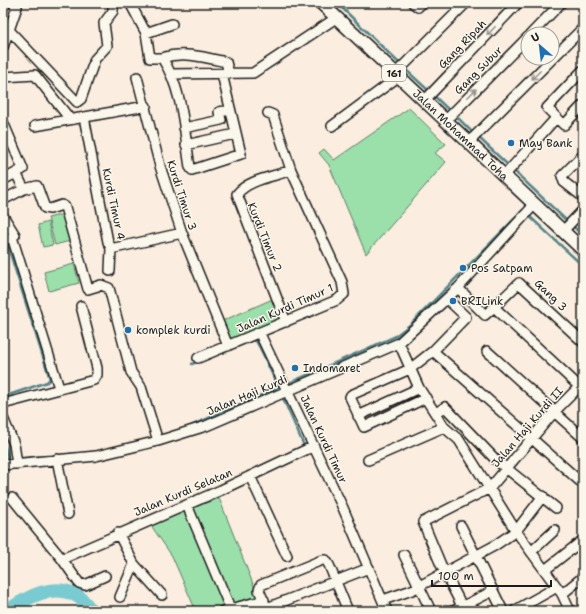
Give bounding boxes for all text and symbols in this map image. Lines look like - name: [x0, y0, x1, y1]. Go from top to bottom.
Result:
- street label: Gang Ripah: [435, 16, 490, 72]
- one-way arrow: [486, 26, 496, 36]
- north arrow: [520, 26, 560, 66]
- text: U: [529, 29, 542, 46]
- street label: Gang Subur: [451, 43, 506, 98]
- road number: 161: [382, 65, 406, 81]
- one-way arrow: [531, 70, 541, 80]
- street label: Jalan Mohammad Toha: [409, 86, 512, 184]
- one-way arrow: [467, 88, 477, 98]
- place label: May Bank: [519, 136, 573, 151]
- marker: May Bank: [506, 138, 516, 148]
- street label: Kurdi Timur 3: [163, 158, 200, 232]
- street label: Kurdi Timur 4: [99, 167, 129, 242]
- street label: Kurdi Timur 2: [244, 200, 285, 274]
- place label: Pos Satpam: [471, 261, 533, 276]
- marker: Pos Satpam: [458, 263, 468, 273]
- street label: Gang 3: [531, 276, 570, 315]
- street label: Jalan Kurdi Timur 1: [235, 280, 336, 336]
- place label: BRILink: [461, 294, 503, 309]
- marker: BRILink: [448, 296, 458, 306]
- place label: komplek kurdi: [136, 323, 211, 338]
- marker: komplek kurdi: [123, 325, 133, 335]
- place label: Indomaret: [303, 361, 361, 376]
- marker: Indomaret: [290, 363, 300, 373]
- street label: Jalan Haji Kurdi: [205, 372, 290, 419]
- street label: Jalan Haji Kurdi II: [488, 384, 566, 471]
- street label: Jalan Kurdi Timur: [297, 393, 351, 486]
- street label: Jalan Kurdi Selatan: [132, 465, 235, 520]
- scale bar: [432, 562, 551, 588]
- text: 100 m: [438, 568, 474, 584]

